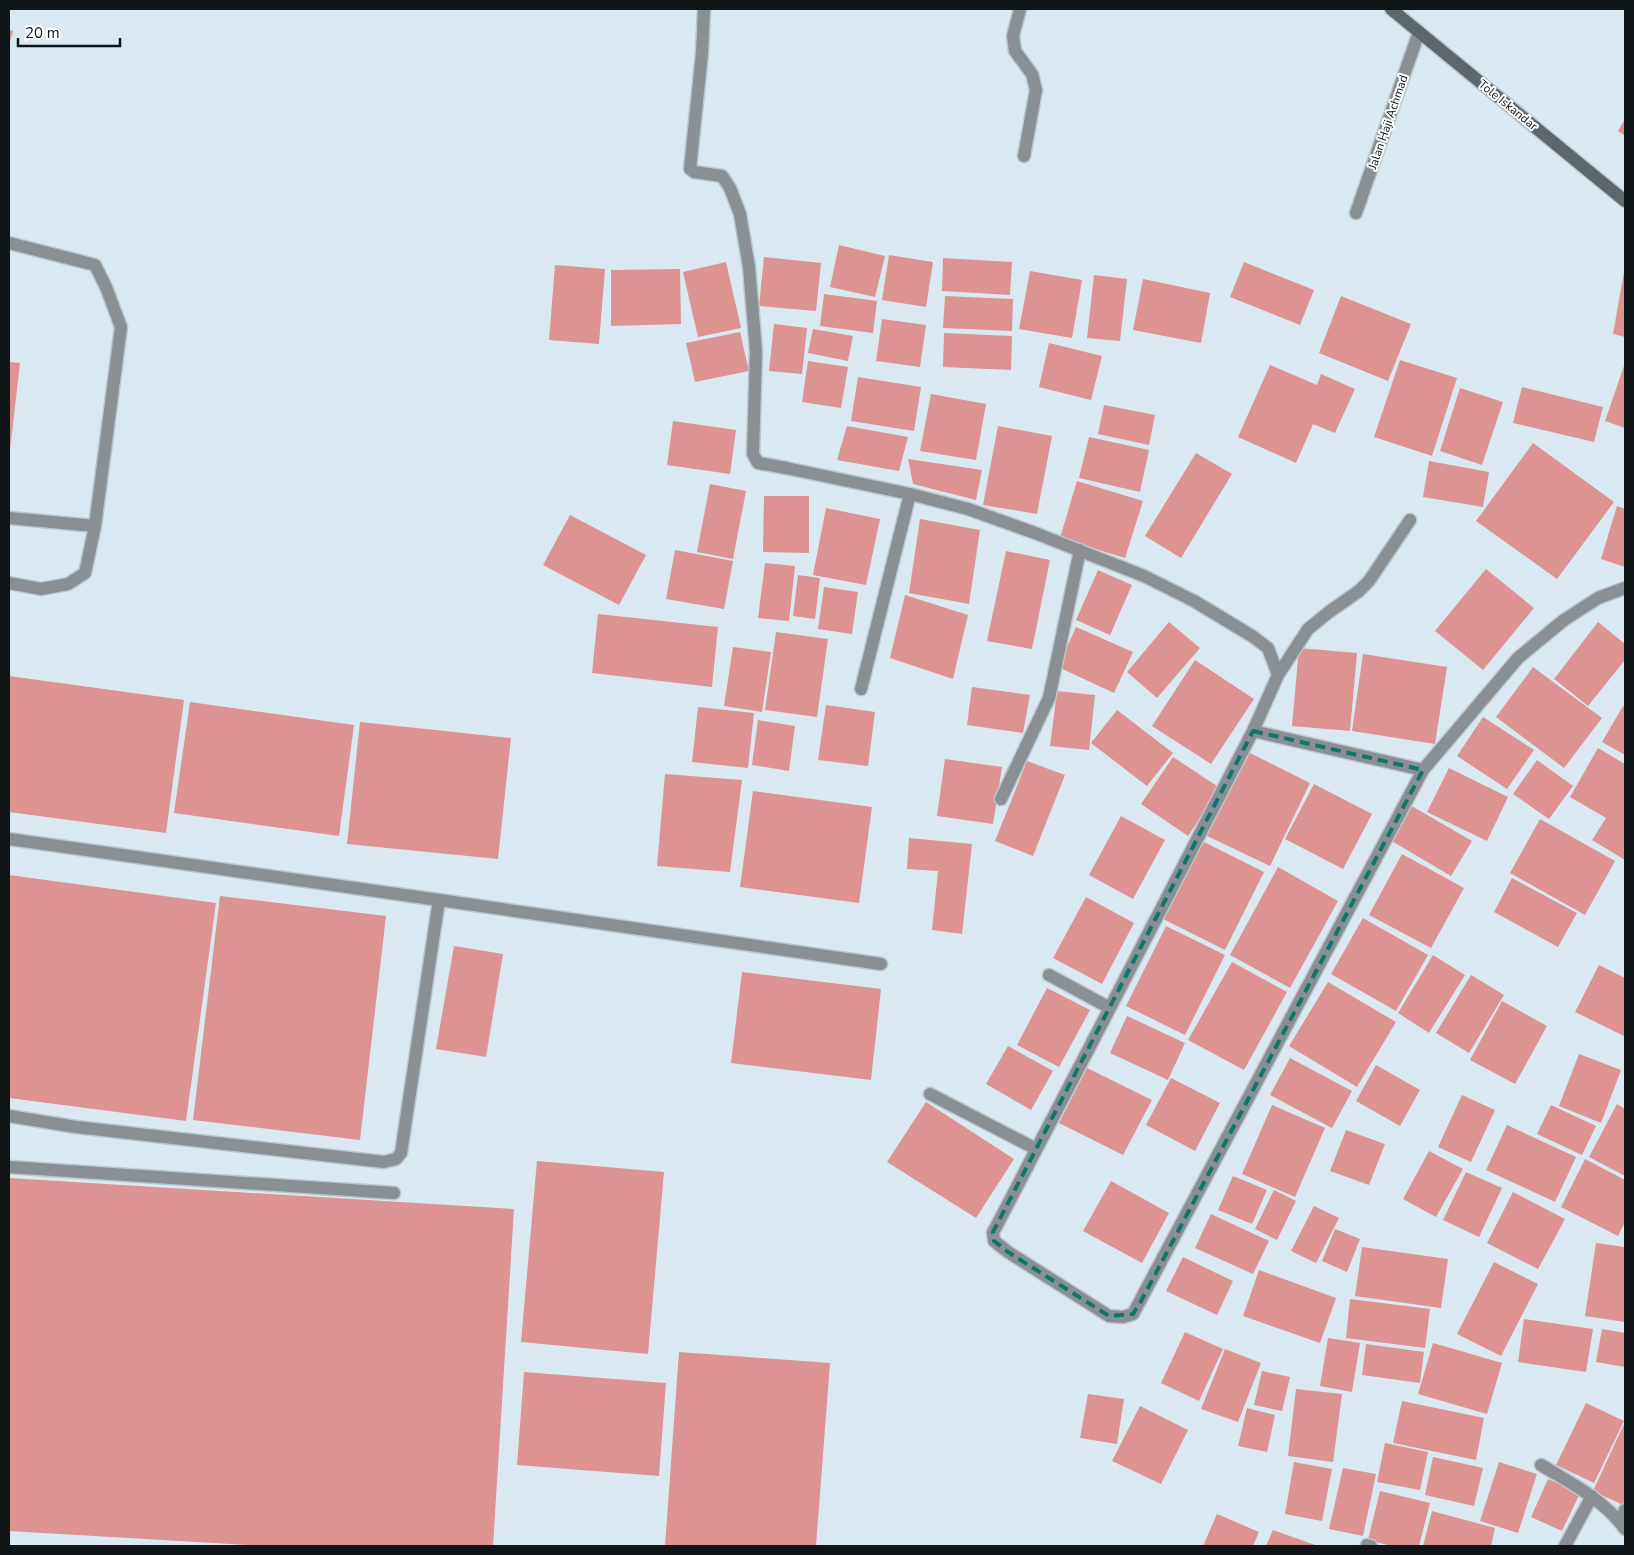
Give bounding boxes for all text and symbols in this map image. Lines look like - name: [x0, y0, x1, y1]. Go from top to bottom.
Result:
- scale bar: [18, 15, 120, 47]
- text: 20 m: [25, 23, 60, 43]
- street label: Jalan Haji Achmad: [1364, 73, 1412, 172]
- street label: Tole Iskandar: [1475, 76, 1541, 134]

